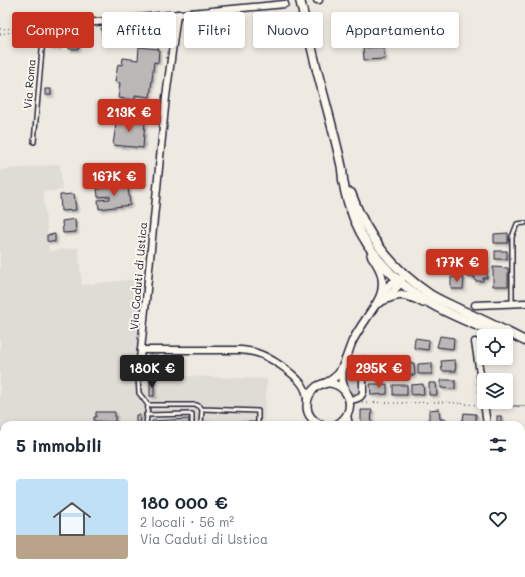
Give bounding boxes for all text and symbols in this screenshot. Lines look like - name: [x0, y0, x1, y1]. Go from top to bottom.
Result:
- chip: Compra: [12, 12, 94, 48]
- chip: Affitta: [102, 12, 176, 48]
- chip: Filtri: [184, 12, 245, 48]
- chip: Nuovo: [253, 12, 323, 48]
- chip: Appartamento: [331, 12, 459, 48]
- street label: Via Roma: [19, 58, 39, 110]
- pin: 213K €: [96, 99, 162, 133]
- text: 213K €: [107, 103, 151, 120]
- pin: 167K €: [81, 163, 147, 197]
- text: 167K €: [92, 167, 136, 184]
- street label: Via Caduti di Ustica: [126, 221, 150, 331]
- pin: 177K €: [424, 249, 490, 283]
- text: 177K €: [435, 253, 479, 270]
- map controls: [477, 329, 513, 409]
- button: locate: [477, 329, 513, 365]
- pin: 180K €: [119, 355, 185, 389]
- pin: 295K €: [346, 355, 412, 389]
- text: 180K €: [129, 359, 175, 376]
- text: 295K €: [356, 359, 402, 376]
- button: layers: [477, 373, 513, 409]
- text: 5 immobili: [16, 434, 102, 456]
- icon: filters: [487, 434, 509, 456]
- text: 180 000 €: [140, 491, 228, 513]
- icon: home: [48, 495, 96, 543]
- icon: heart: [487, 508, 509, 530]
- text: 2 locali · 56 m²: [140, 513, 234, 530]
- text: Via Caduti di Ustica: [140, 530, 268, 547]

